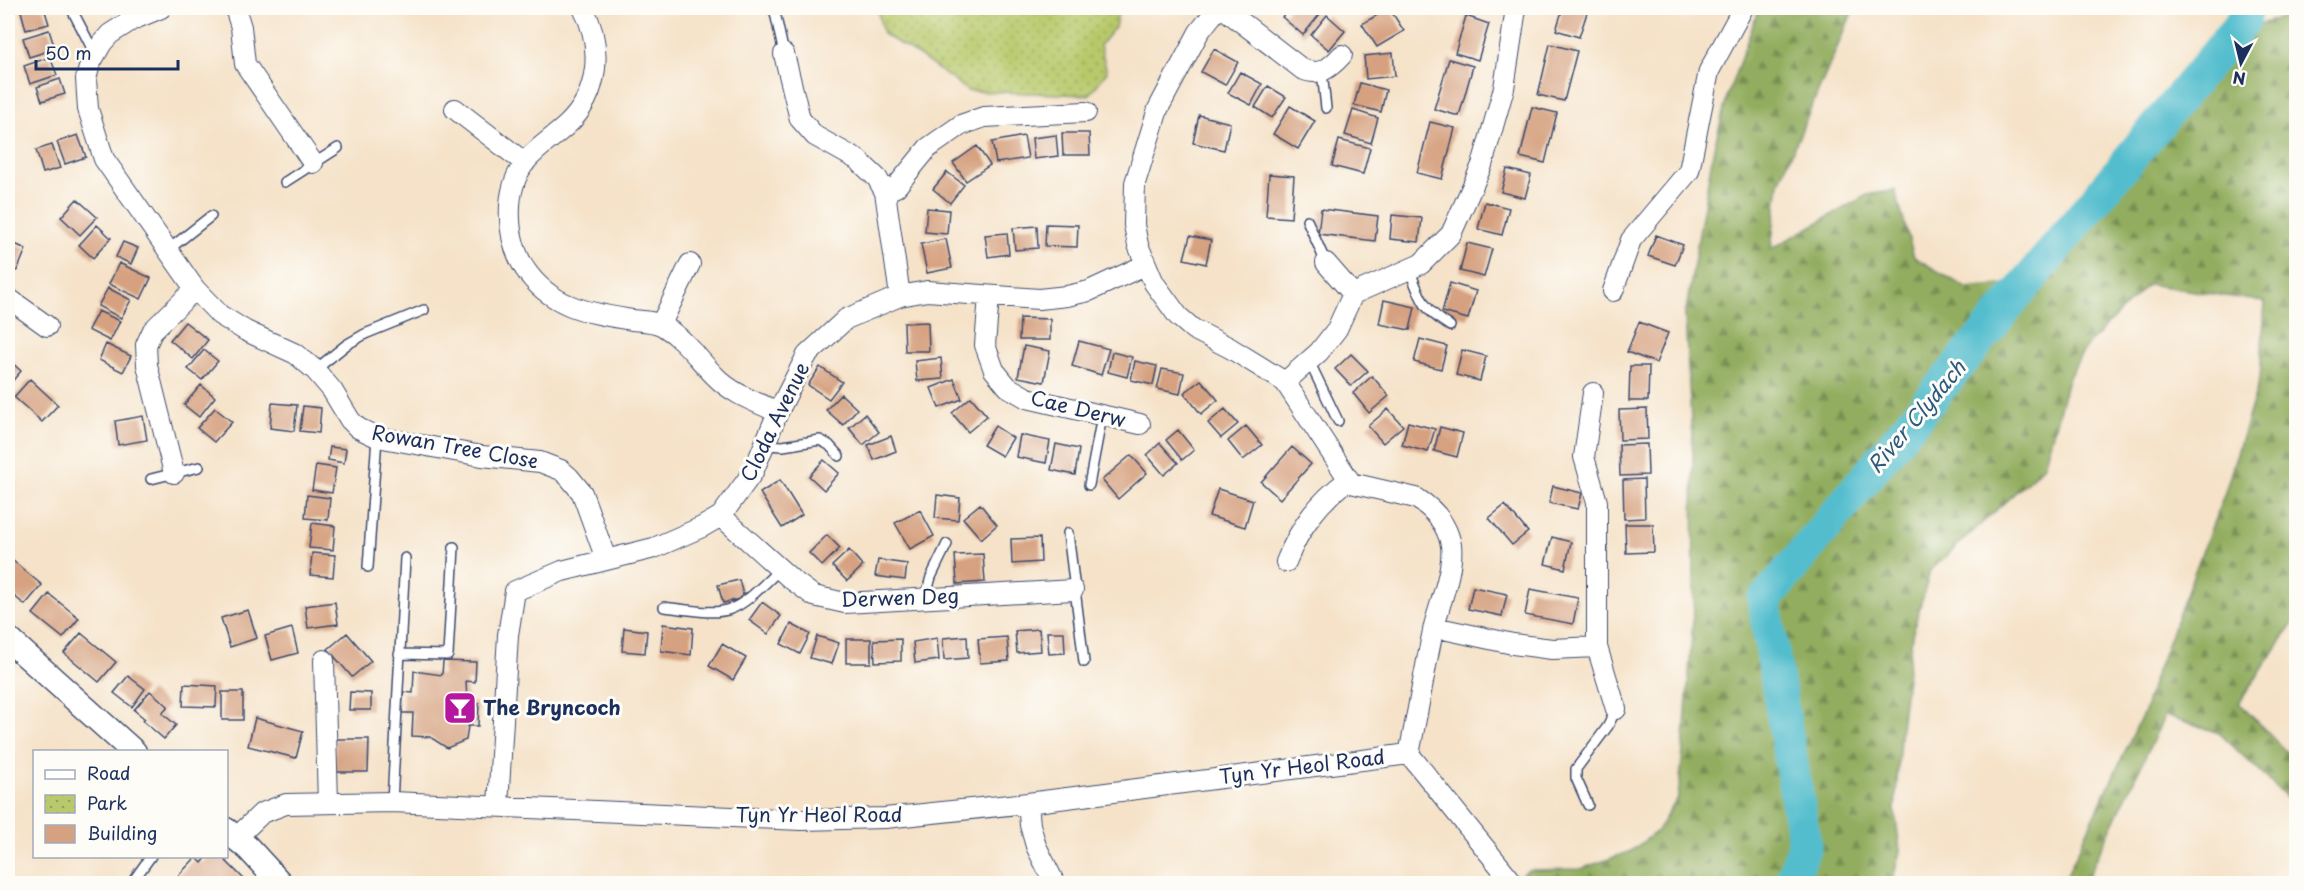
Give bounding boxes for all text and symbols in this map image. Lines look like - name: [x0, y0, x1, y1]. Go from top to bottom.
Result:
- scale bar: [36, 33, 178, 71]
- north arrow: [2211, 33, 2271, 93]
- text: 50 m: [45, 39, 92, 66]
- text: N: [2231, 66, 2247, 92]
- water label: River Clydach: [1859, 352, 1973, 479]
- street label: Cloda Avenue: [732, 357, 816, 487]
- street label: Cae Derw: [1028, 382, 1129, 434]
- street label: Rowan Tree Close: [370, 417, 541, 475]
- street label: Derwen Deg: [840, 580, 959, 614]
- bar icon: The Bryncoch: [442, 690, 478, 726]
- place label: The Bryncoch: [483, 692, 621, 722]
- street label: Tyn Yr Heol Road: [1217, 741, 1386, 791]
- legend: [33, 750, 228, 858]
- text: Road: [87, 759, 131, 786]
- text: Park: [87, 789, 127, 816]
- street label: Tyn Yr Heol Road: [736, 799, 902, 829]
- text: Building: [87, 819, 157, 846]

